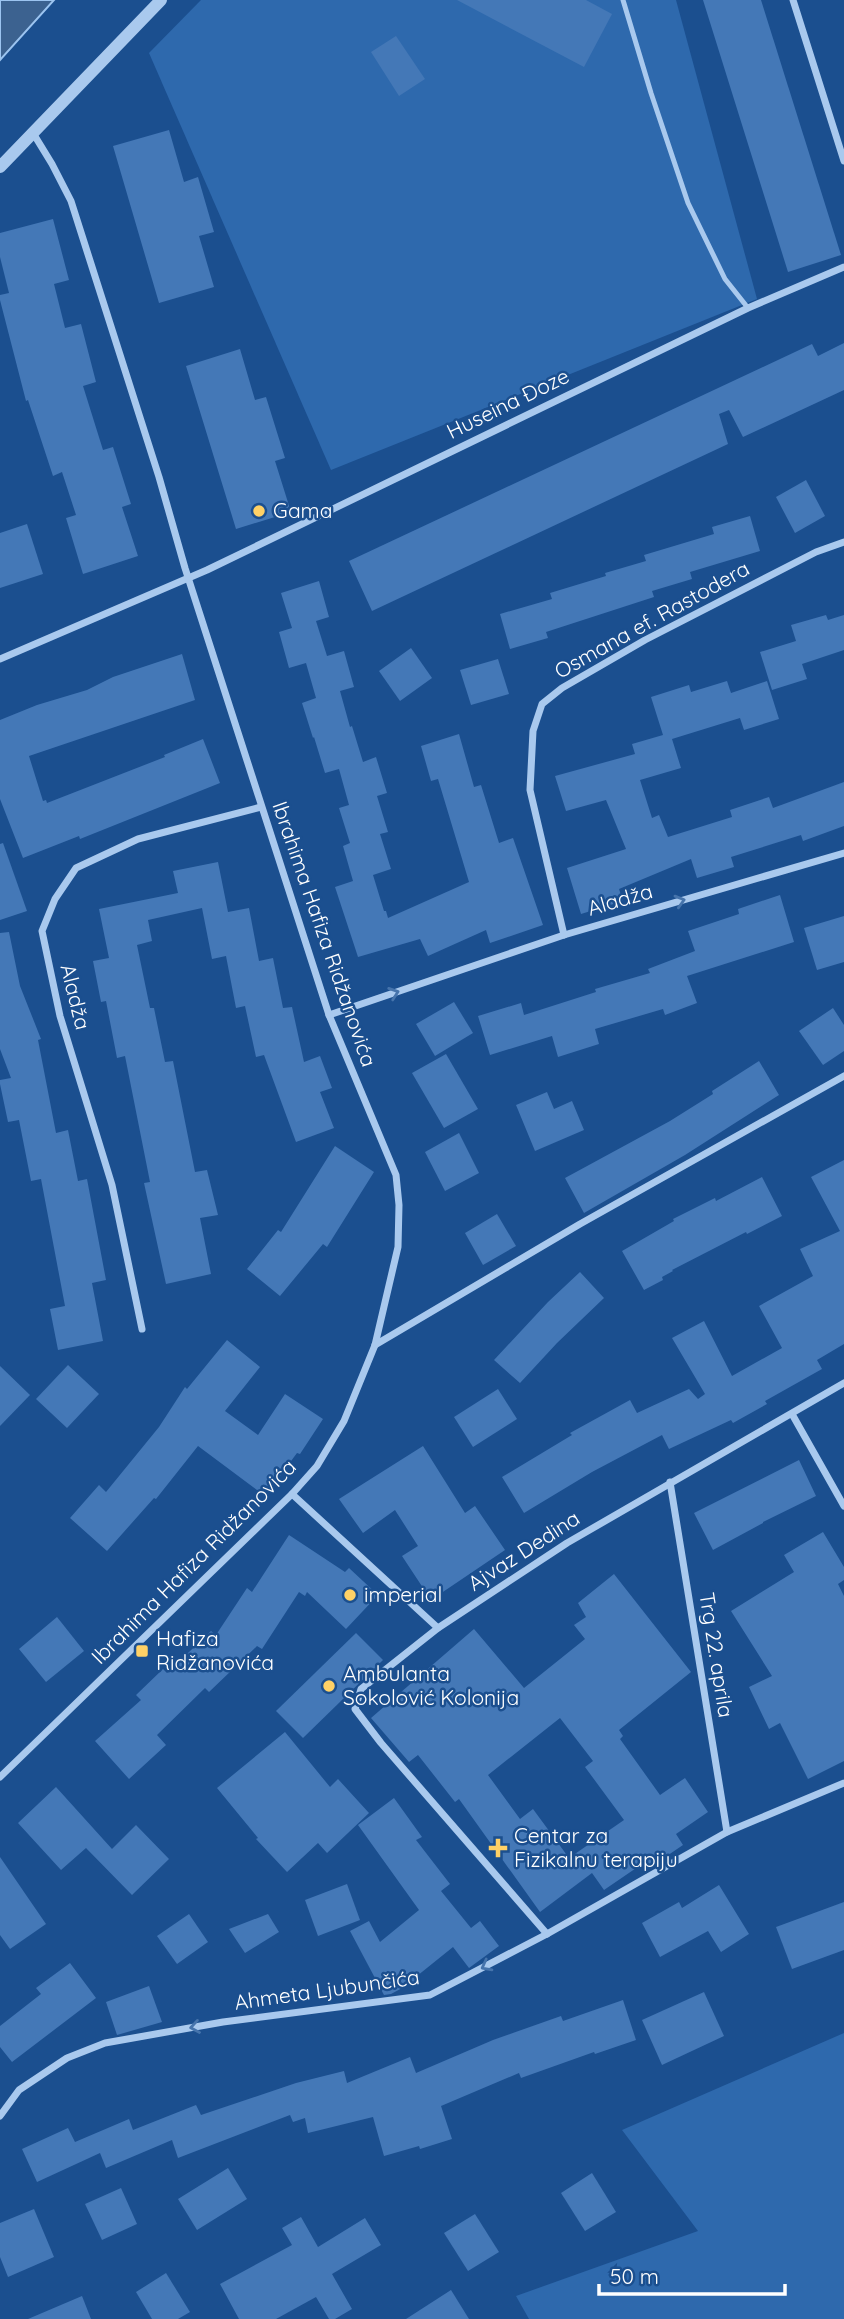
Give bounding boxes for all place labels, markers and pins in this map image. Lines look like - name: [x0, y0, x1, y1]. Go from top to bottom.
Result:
- place label: Gama: [273, 497, 333, 523]
- marker: Gama: [251, 503, 267, 519]
- place label: imperial: [364, 1581, 442, 1607]
- marker: imperial: [342, 1587, 358, 1603]
- place label: Hafiza Ridžanovića: [156, 1626, 274, 1676]
- marker: Hafiza Ridžanovića: [134, 1643, 150, 1659]
- place label: Ambulanta Sokolović Kolonija: [343, 1660, 519, 1710]
- marker: Ambulanta Sokolović Kolonija: [321, 1678, 337, 1694]
- place label: Centar za Fizikalnu terapiju: [514, 1822, 678, 1872]
- marker: Centar za Fizikalnu terapiju: [488, 1838, 508, 1858]

